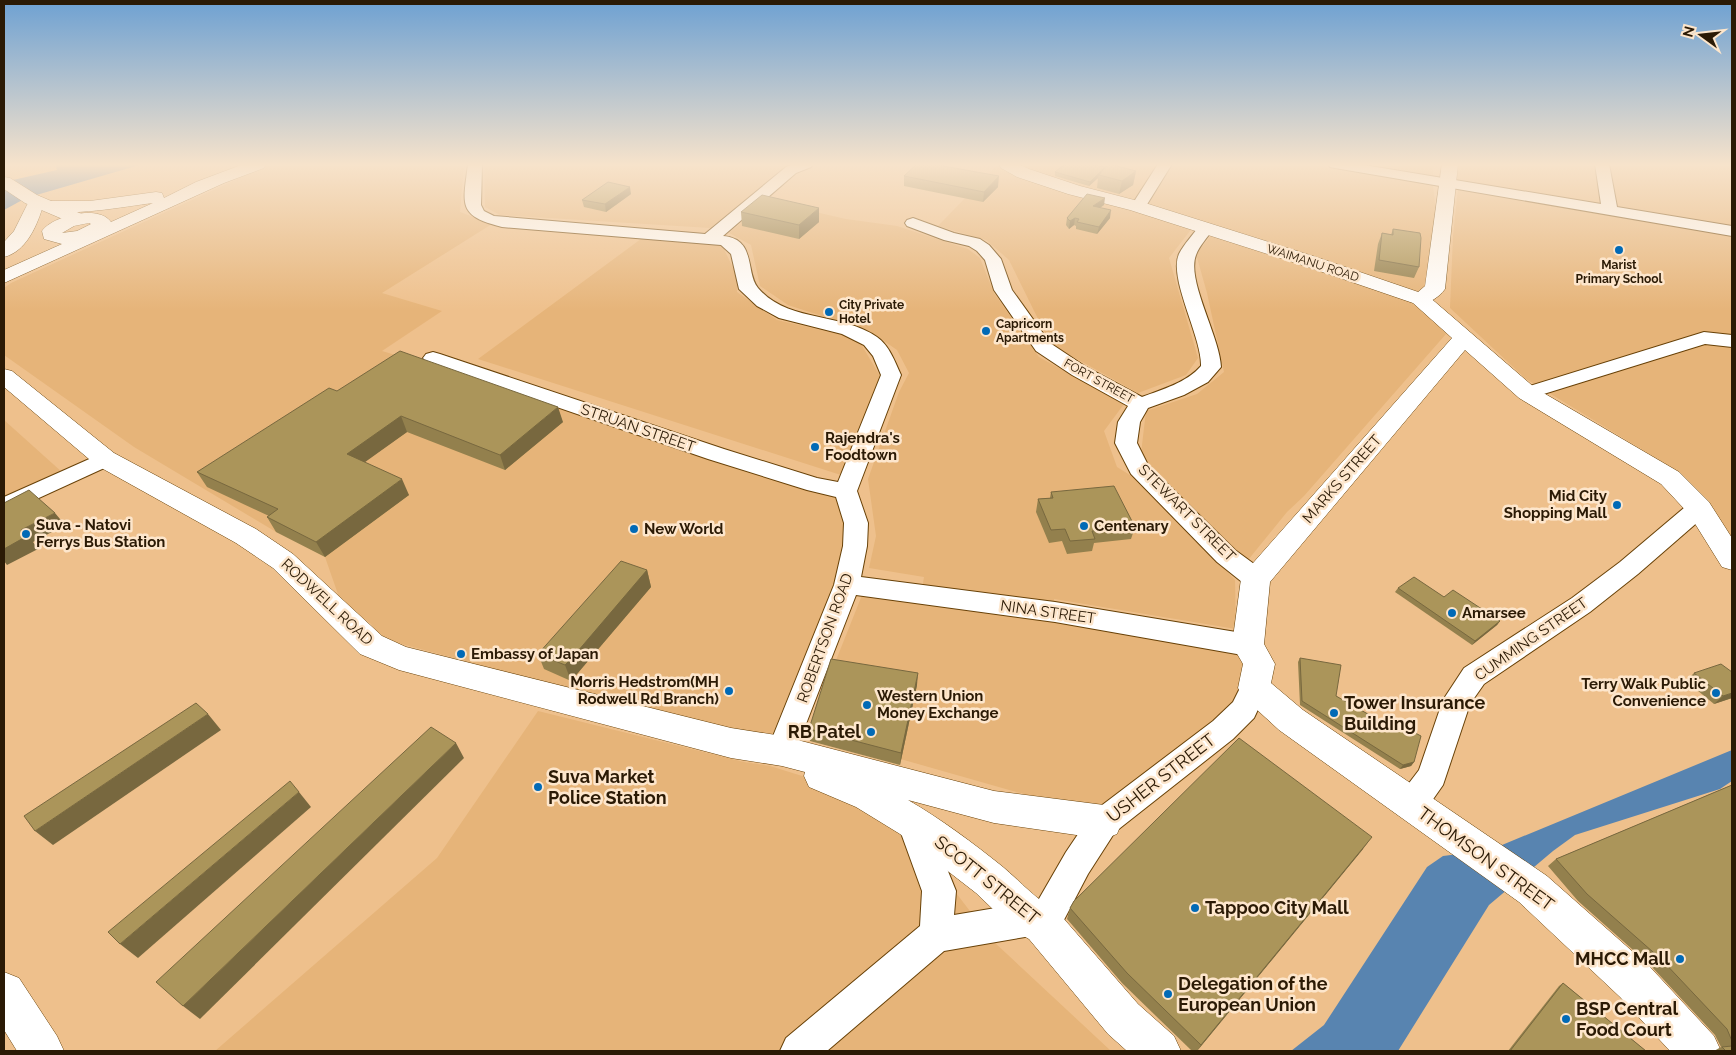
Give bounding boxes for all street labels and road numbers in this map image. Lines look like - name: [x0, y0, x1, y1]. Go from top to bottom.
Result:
- street label: WAIMANU ROAD: [1265, 241, 1361, 285]
- street label: FORT STREET: [1061, 356, 1137, 406]
- street label: STRUAN STREET: [578, 400, 698, 456]
- street label: MARKS STREET: [1299, 431, 1385, 527]
- street label: STEWART STREET: [1135, 461, 1239, 565]
- street label: RODWELL ROAD: [277, 555, 377, 649]
- street label: ROBERTSON ROAD: [793, 571, 857, 705]
- street label: CUMMING STREET: [1471, 593, 1591, 685]
- street label: NINA STREET: [999, 596, 1097, 628]
- street label: USHER STREET: [1102, 729, 1219, 826]
- street label: THOMSON STREET: [1414, 802, 1558, 915]
- street label: SCOTT STREET: [931, 831, 1044, 928]

